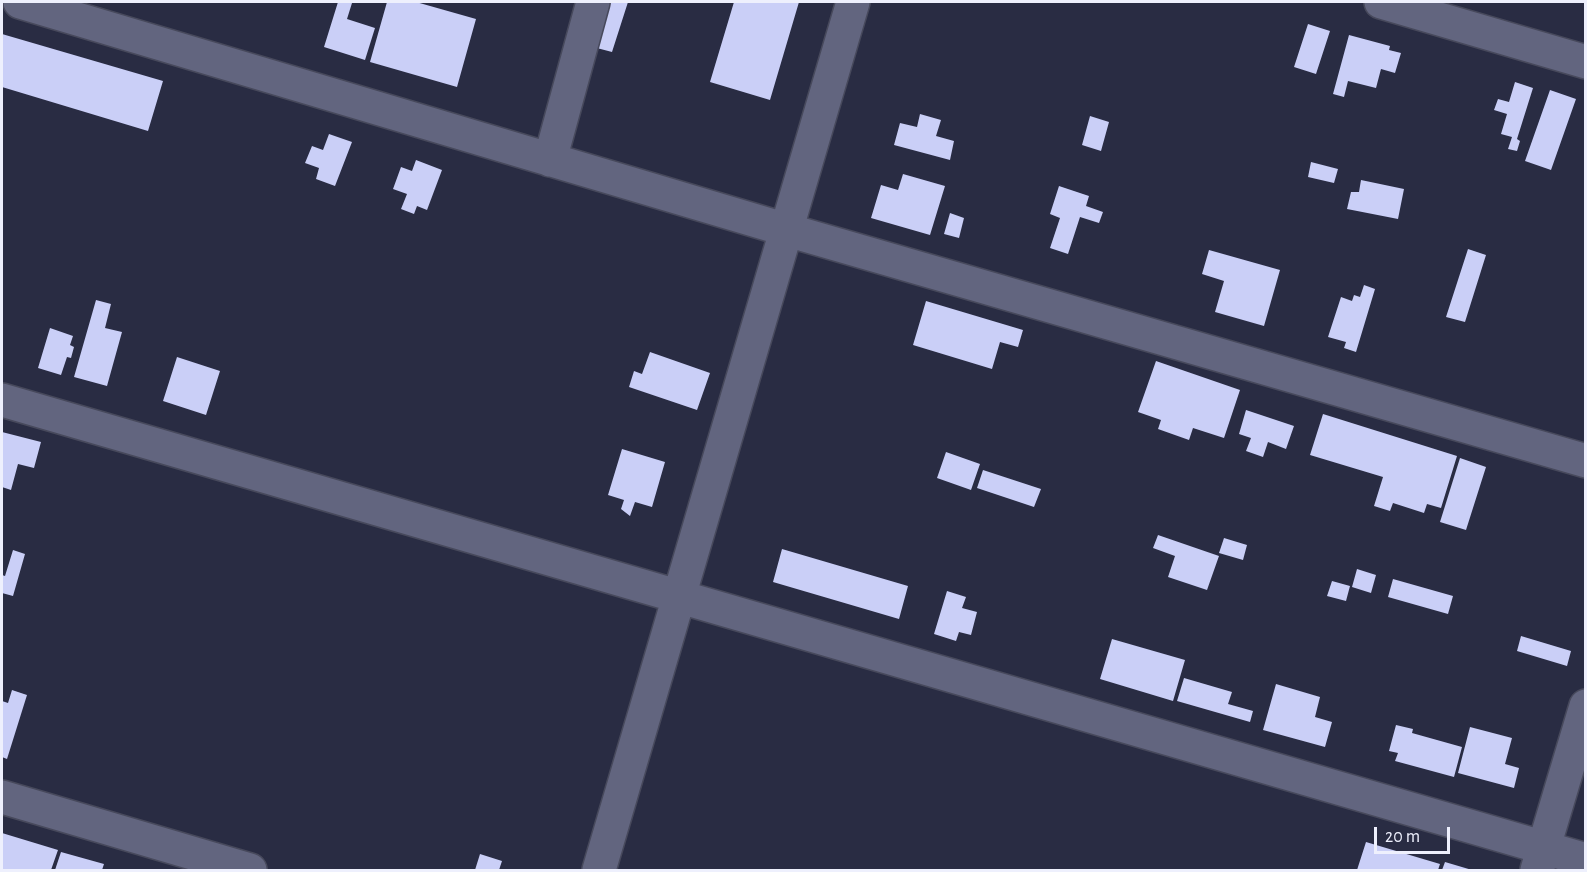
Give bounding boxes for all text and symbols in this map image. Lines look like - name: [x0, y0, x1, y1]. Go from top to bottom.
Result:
- scale bar: [1377, 815, 1454, 853]
- text: 20 m: [1385, 828, 1420, 846]

